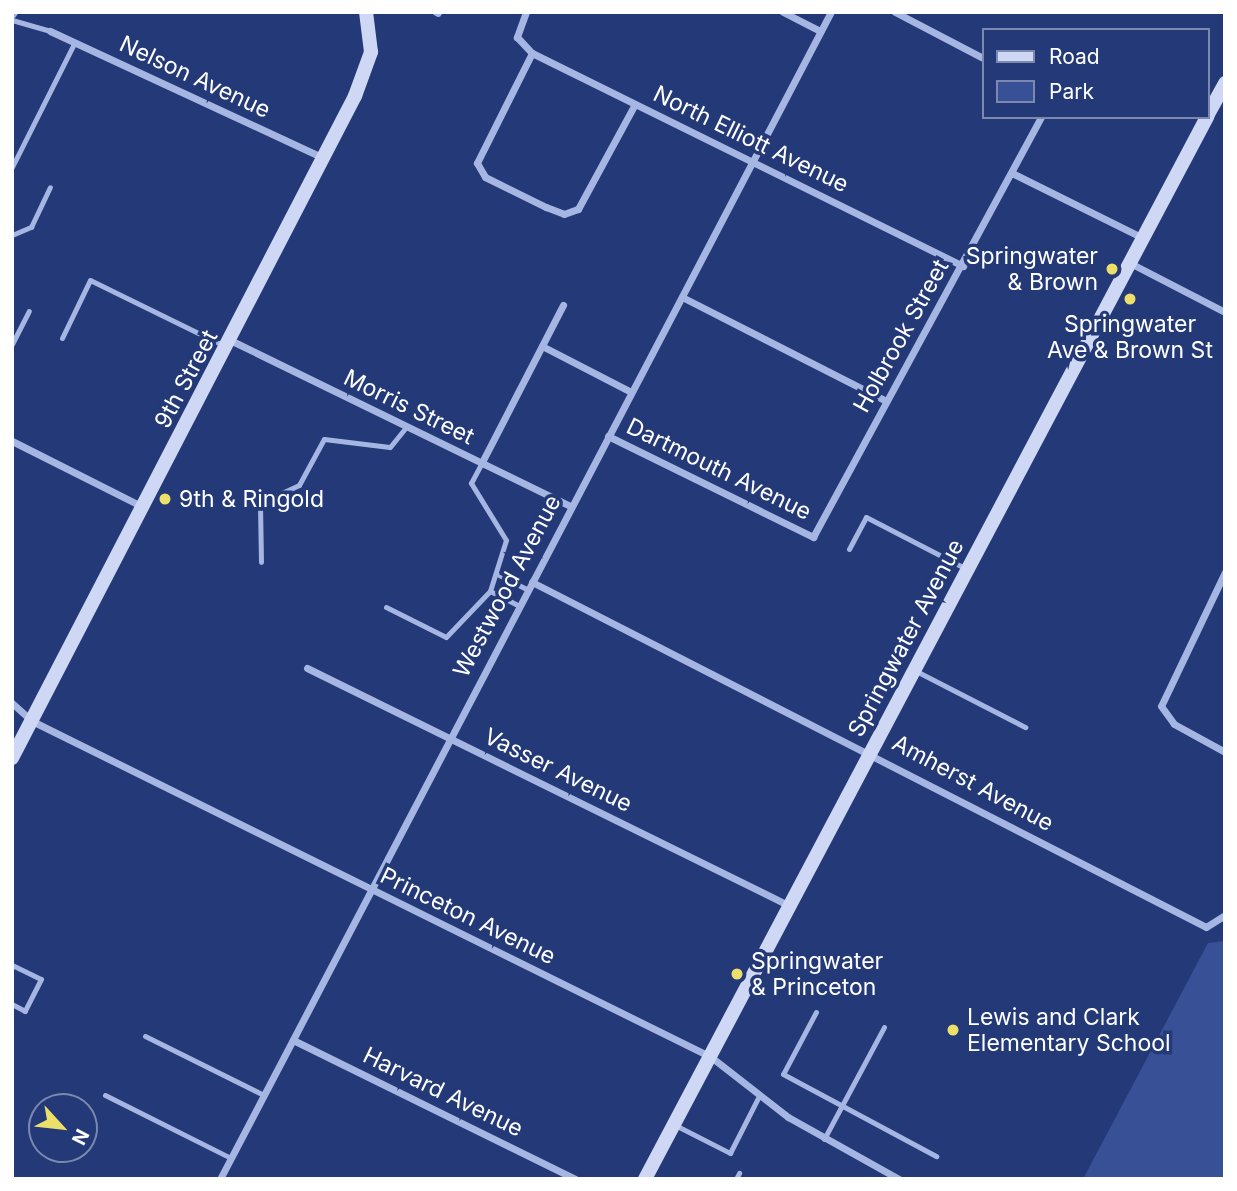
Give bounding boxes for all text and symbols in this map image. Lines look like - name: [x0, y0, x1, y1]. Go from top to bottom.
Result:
- legend: [982, 28, 1209, 119]
- street label: Nelson Avenue: [115, 30, 275, 124]
- text: Road: [1049, 44, 1100, 69]
- text: Park: [1049, 79, 1094, 104]
- street label: North Elliott Avenue: [649, 80, 853, 198]
- place label: Springwater & Brown: [966, 242, 1098, 296]
- street label: Holbrook Street: [848, 255, 954, 417]
- marker: Springwater & Brown: [1104, 261, 1120, 277]
- marker: Springwater Ave & Brown St: [1122, 291, 1138, 307]
- place label: Springwater Ave & Brown St: [1047, 310, 1213, 364]
- street label: 9th Street: [149, 325, 223, 433]
- street label: Morris Street: [339, 364, 479, 450]
- street label: Dartmouth Avenue: [622, 412, 816, 526]
- place label: 9th & Ringold: [179, 485, 324, 513]
- street label: Westwood Avenue: [447, 490, 567, 682]
- marker: 9th & Ringold: [157, 491, 173, 507]
- street label: Springwater Avenue: [842, 535, 970, 741]
- street label: Vasser Avenue: [479, 722, 637, 818]
- street label: Amherst Avenue: [888, 729, 1058, 837]
- street label: Princeton Avenue: [376, 862, 560, 970]
- place label: Springwater & Princeton: [751, 947, 883, 1001]
- marker: Springwater & Princeton: [729, 966, 745, 982]
- place label: Lewis and Clark Elementary School: [967, 1003, 1171, 1057]
- marker: Lewis and Clark Elementary School: [945, 1022, 961, 1038]
- street label: Harvard Avenue: [359, 1041, 527, 1143]
- north arrow: [28, 1093, 98, 1163]
- text: N: [67, 1125, 94, 1149]

